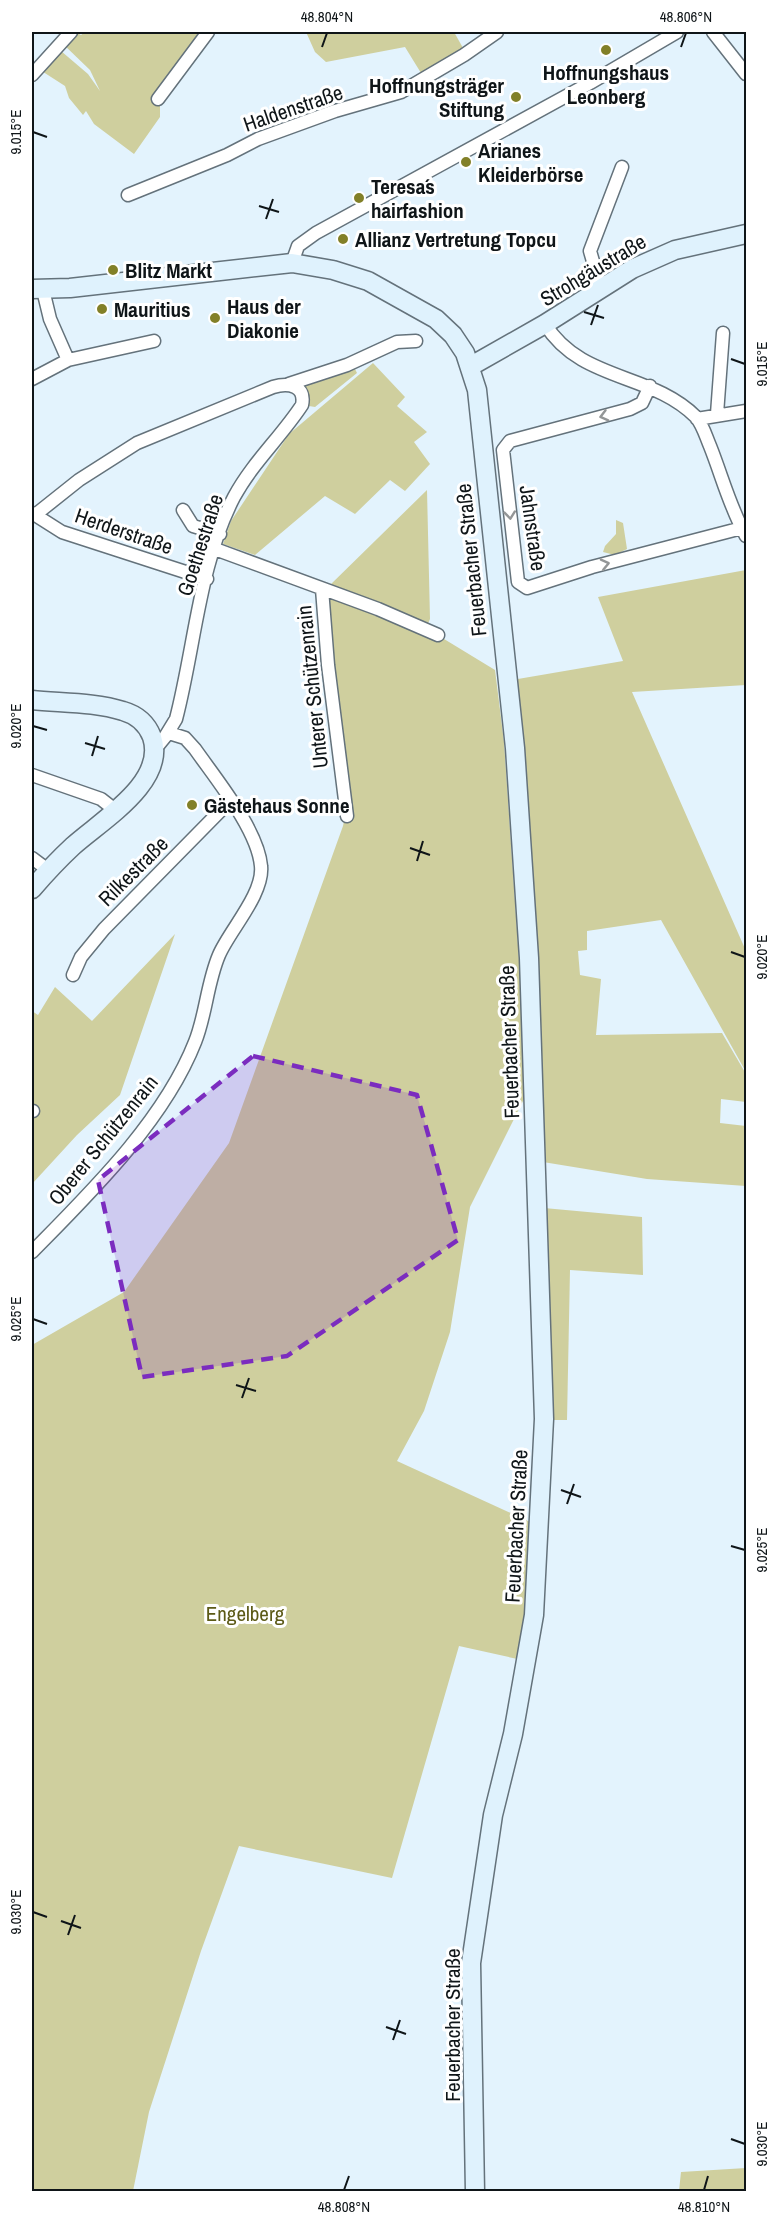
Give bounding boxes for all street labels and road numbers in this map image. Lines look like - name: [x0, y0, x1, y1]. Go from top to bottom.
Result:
- street label: Haldenstraße: [239, 77, 347, 139]
- street label: Strohgäustraße: [535, 227, 651, 313]
- street label: Feuerbacher Straße: [449, 482, 493, 638]
- street label: Jahnstraße: [513, 483, 553, 573]
- street label: Goethestraße: [170, 490, 230, 600]
- street label: Herderstraße: [71, 501, 177, 561]
- street label: Unterer Schützenrain: [289, 604, 335, 770]
- street label: Rilkestraße: [92, 830, 174, 912]
- street label: Feuerbacher Straße: [492, 965, 526, 1119]
- street label: Oberer Schützenrain: [41, 1069, 165, 1211]
- street label: Feuerbacher Straße: [498, 1449, 534, 1603]
- street label: Feuerbacher Straße: [438, 1948, 467, 2102]

